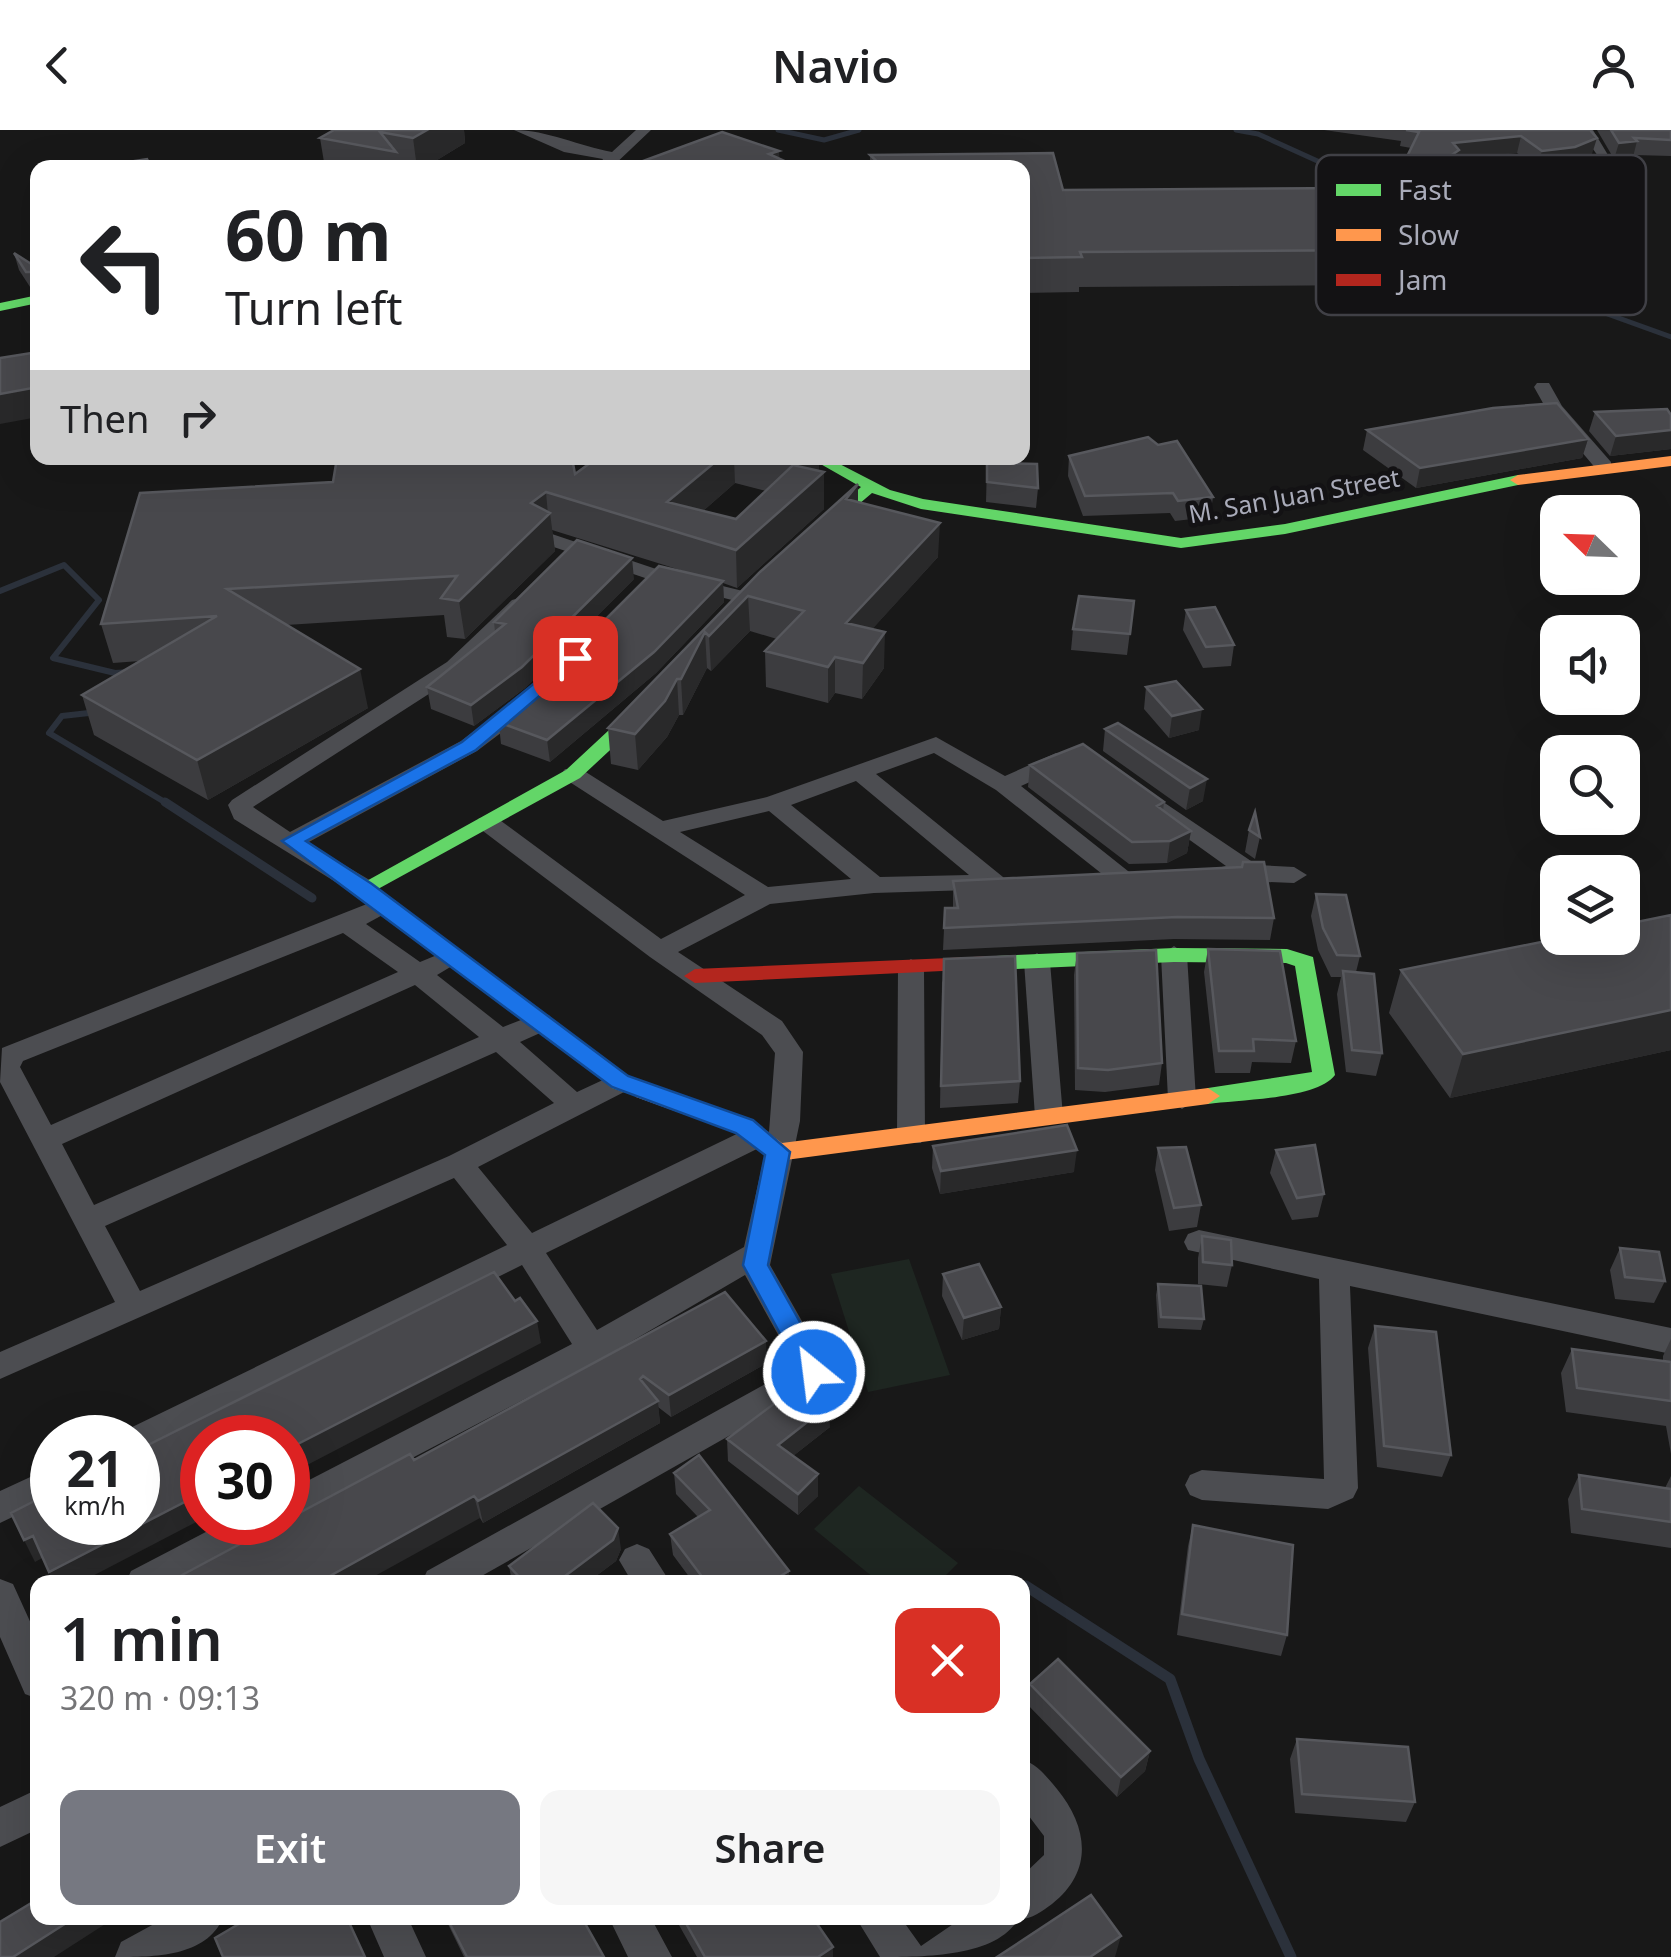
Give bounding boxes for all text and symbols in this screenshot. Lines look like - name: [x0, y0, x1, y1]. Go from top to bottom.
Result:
- text: Navio: [772, 35, 899, 96]
- icon: back: [30, 38, 85, 93]
- icon: person: [1586, 38, 1641, 93]
- legend: [1316, 155, 1646, 315]
- text: Fast: [1398, 170, 1452, 208]
- text: 60 m: [225, 186, 392, 282]
- icon: left: [60, 200, 190, 330]
- text: Slow: [1398, 215, 1459, 253]
- text: Jam: [1395, 260, 1448, 298]
- text: Turn left: [225, 277, 402, 338]
- icon: right: [170, 390, 225, 445]
- text: Then: [60, 392, 150, 444]
- street label: M. San Juan Street: [1186, 460, 1402, 530]
- north arrow: [1540, 495, 1640, 595]
- map controls: [1540, 495, 1640, 955]
- button: sound: [1540, 615, 1640, 715]
- pin: [533, 616, 618, 701]
- icon: arrive: [548, 631, 603, 686]
- button: search: [1540, 735, 1640, 835]
- button: layers: [1540, 855, 1640, 955]
- position arrow: [762, 1320, 866, 1424]
- speed limit sign: 30: [180, 1415, 310, 1545]
- text: 21: [66, 1434, 124, 1502]
- text: km/h: [64, 1488, 126, 1522]
- text: 1 min: [60, 1597, 223, 1679]
- button: close: [895, 1608, 1000, 1713]
- text: 320 m · 09:13: [60, 1676, 260, 1719]
- button: Exit: [60, 1790, 520, 1905]
- button: Share: [540, 1790, 1000, 1905]

